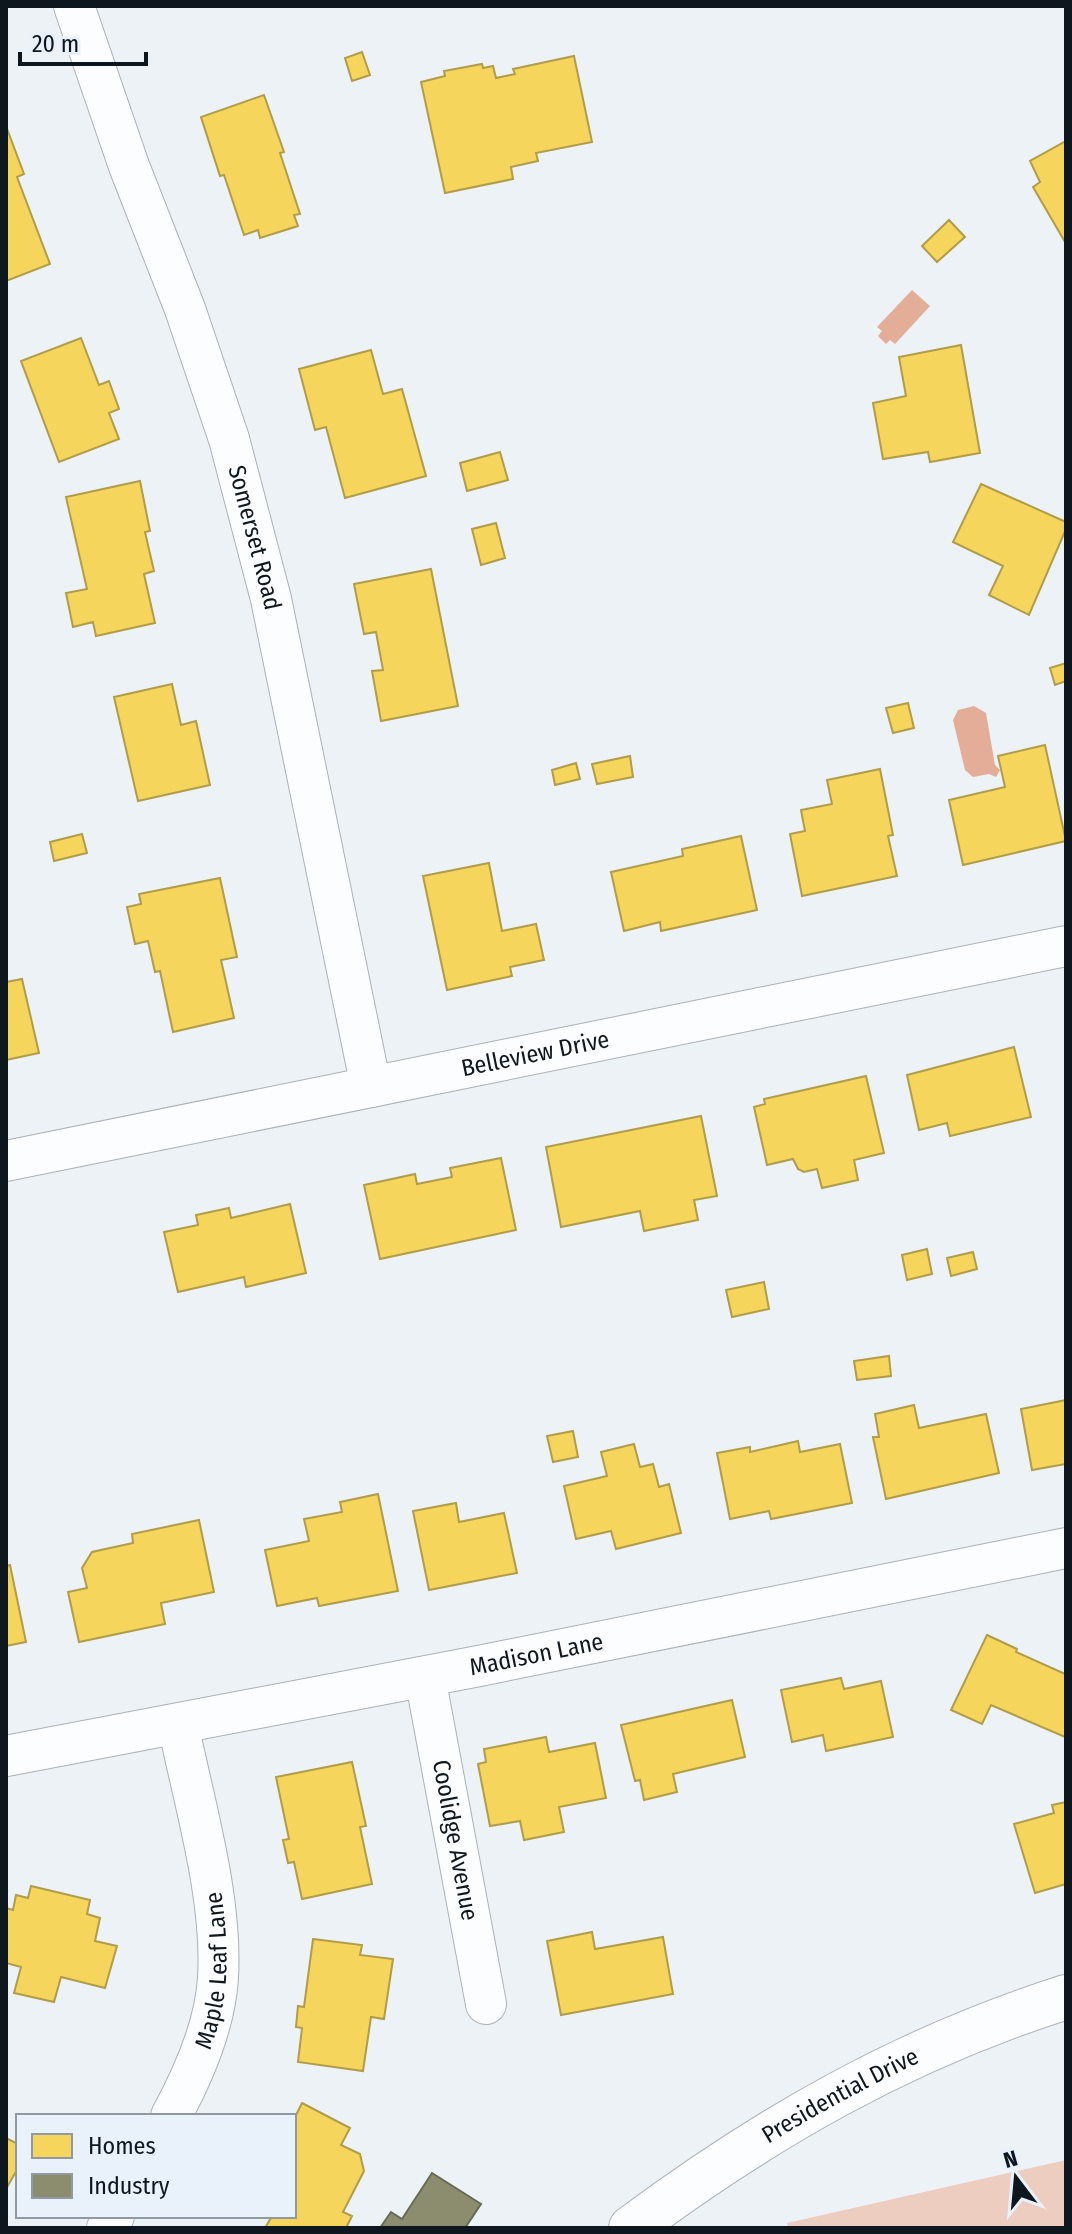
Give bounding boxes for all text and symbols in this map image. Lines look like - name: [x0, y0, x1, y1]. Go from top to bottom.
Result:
- scale bar: [20, 16, 146, 66]
- text: 20 m: [32, 30, 79, 58]
- street label: Somerset Road: [223, 462, 287, 612]
- street label: Belleview Drive: [459, 1025, 612, 1082]
- street label: Madison Lane: [467, 1627, 606, 1681]
- street label: Coolidge Avenue: [427, 1758, 484, 1923]
- street label: Maple Leaf Lane: [189, 1890, 233, 2053]
- street label: Presidential Drive: [757, 2042, 923, 2149]
- legend: [16, 2114, 296, 2218]
- text: Homes: [88, 2132, 156, 2160]
- north arrow: [976, 2138, 1056, 2218]
- text: N: [1001, 2144, 1021, 2174]
- text: Industry: [88, 2172, 170, 2200]

